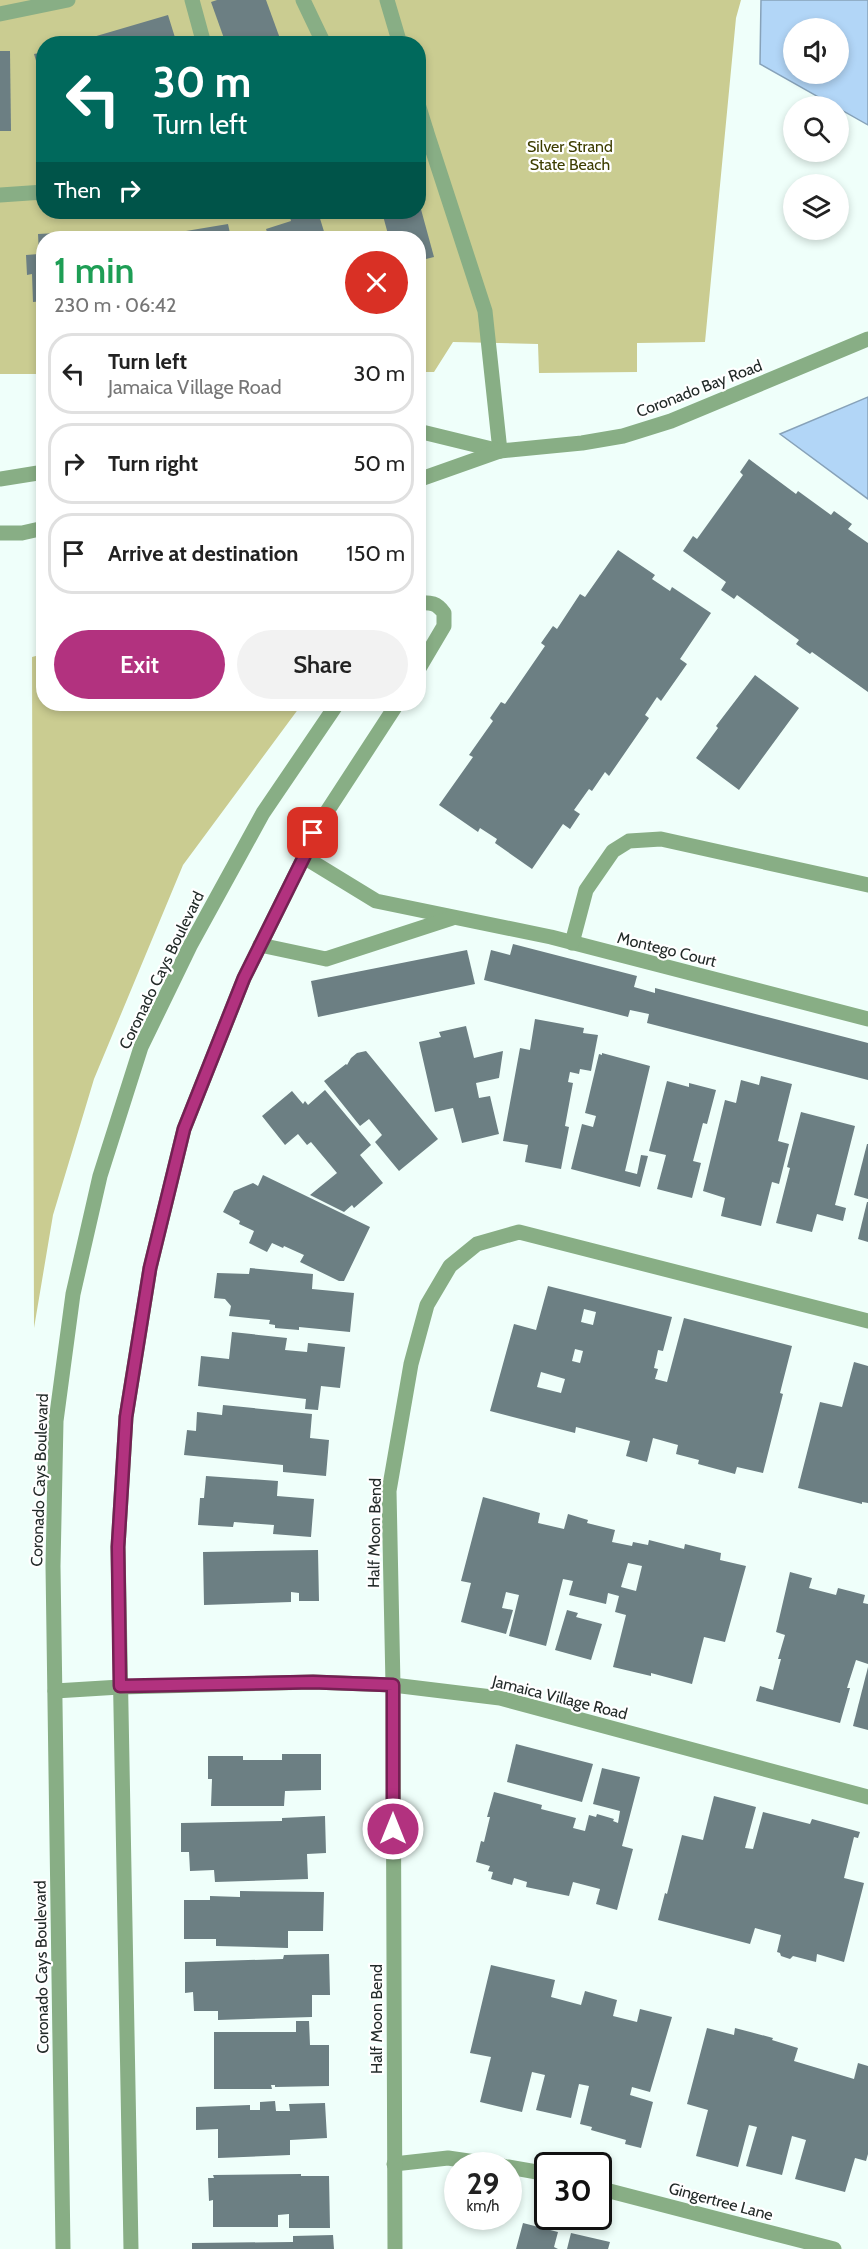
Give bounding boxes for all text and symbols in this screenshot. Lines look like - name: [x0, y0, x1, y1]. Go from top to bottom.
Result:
- map controls: [783, 18, 849, 240]
- button: sound: [783, 18, 849, 84]
- text: 30 m: [153, 56, 251, 108]
- icon: left: [54, 60, 132, 138]
- button: search: [783, 96, 849, 162]
- text: Turn left: [153, 108, 247, 141]
- park label: Silver Strand State Beach: [527, 137, 613, 174]
- icon: right: [113, 174, 146, 207]
- button: layers: [783, 174, 849, 240]
- text: Then: [54, 177, 101, 204]
- text: 1 min: [54, 248, 134, 292]
- button: close: [345, 251, 408, 314]
- text: 230 m · 06:42: [54, 293, 177, 317]
- text: Turn left: [108, 348, 187, 375]
- street label: Coronado Bay Road: [634, 356, 765, 421]
- icon: left: [57, 357, 90, 390]
- text: 30 m: [353, 360, 405, 387]
- text: Jamaica Village Road: [108, 375, 282, 399]
- icon: right: [57, 447, 90, 480]
- text: Turn right: [108, 450, 198, 477]
- text: 50 m: [353, 450, 405, 477]
- icon: arrive: [57, 537, 90, 570]
- text: Arrive at destination: [108, 540, 298, 567]
- text: 150 m: [346, 540, 405, 567]
- button: Exit: [54, 630, 225, 699]
- button: Share: [237, 630, 408, 699]
- pin: [287, 807, 338, 858]
- icon: arrive: [296, 816, 329, 849]
- street label: Coronado Cays Boulevard: [115, 888, 208, 1052]
- street label: Montego Court: [615, 928, 719, 971]
- street label: Coronado Cays Boulevard: [27, 1393, 52, 1567]
- street label: Half Moon Bend: [364, 1478, 385, 1588]
- street label: Jamaica Village Road: [489, 1671, 630, 1723]
- position arrow: [361, 1797, 425, 1861]
- street label: Coronado Cays Boulevard: [30, 1880, 53, 2054]
- street label: Half Moon Bend: [367, 1964, 386, 2074]
- speed limit sign: 30: [534, 2152, 612, 2230]
- text: 29: [467, 2165, 499, 2202]
- street label: Gingertree Lane: [667, 2178, 775, 2225]
- text: km/h: [467, 2197, 499, 2215]

